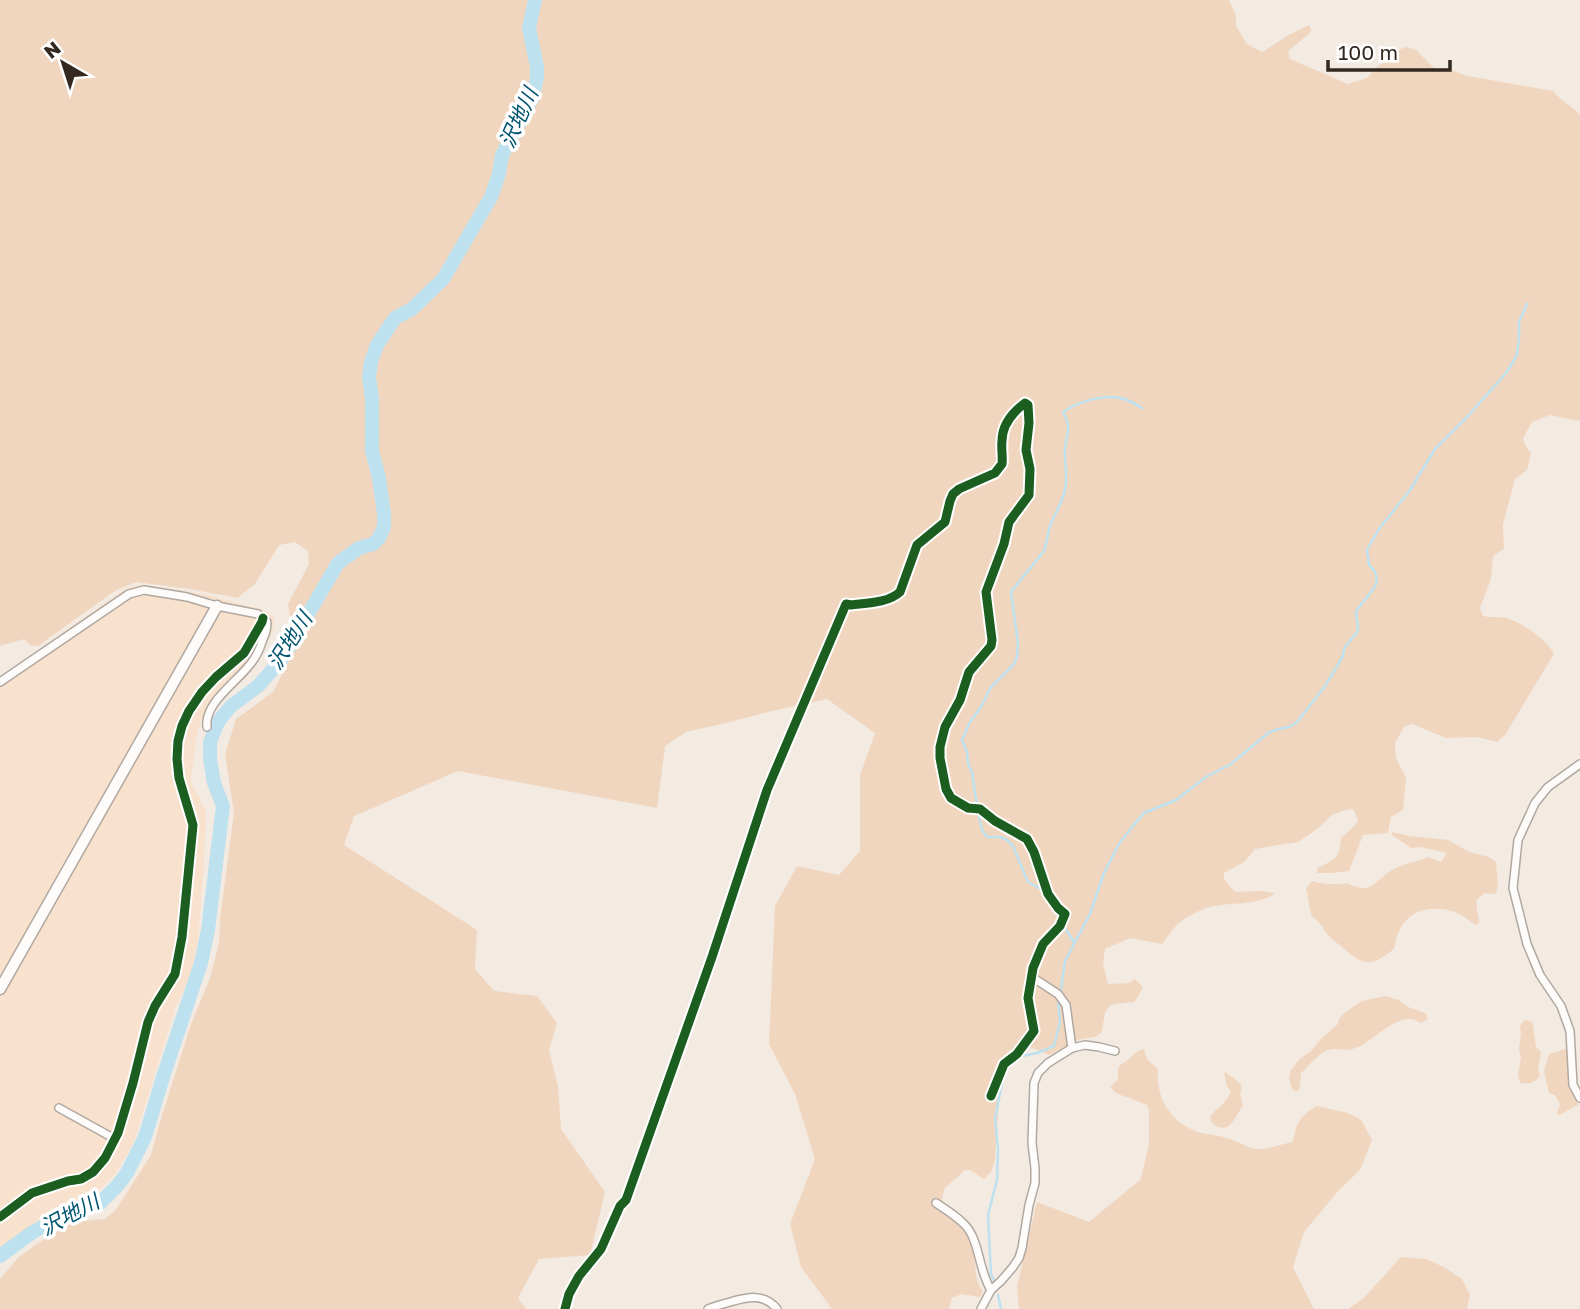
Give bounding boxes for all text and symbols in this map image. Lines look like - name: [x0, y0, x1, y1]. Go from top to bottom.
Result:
- north arrow: [28, 28, 98, 98]
- scale bar: [1328, 28, 1450, 72]
- text: N: [39, 36, 65, 63]
- text: 100 m: [1338, 39, 1398, 65]
- water label: 沢地川: [493, 82, 544, 152]
- water label: 沢地川: [261, 605, 318, 674]
- water label: 沢地川: [36, 1187, 105, 1240]

